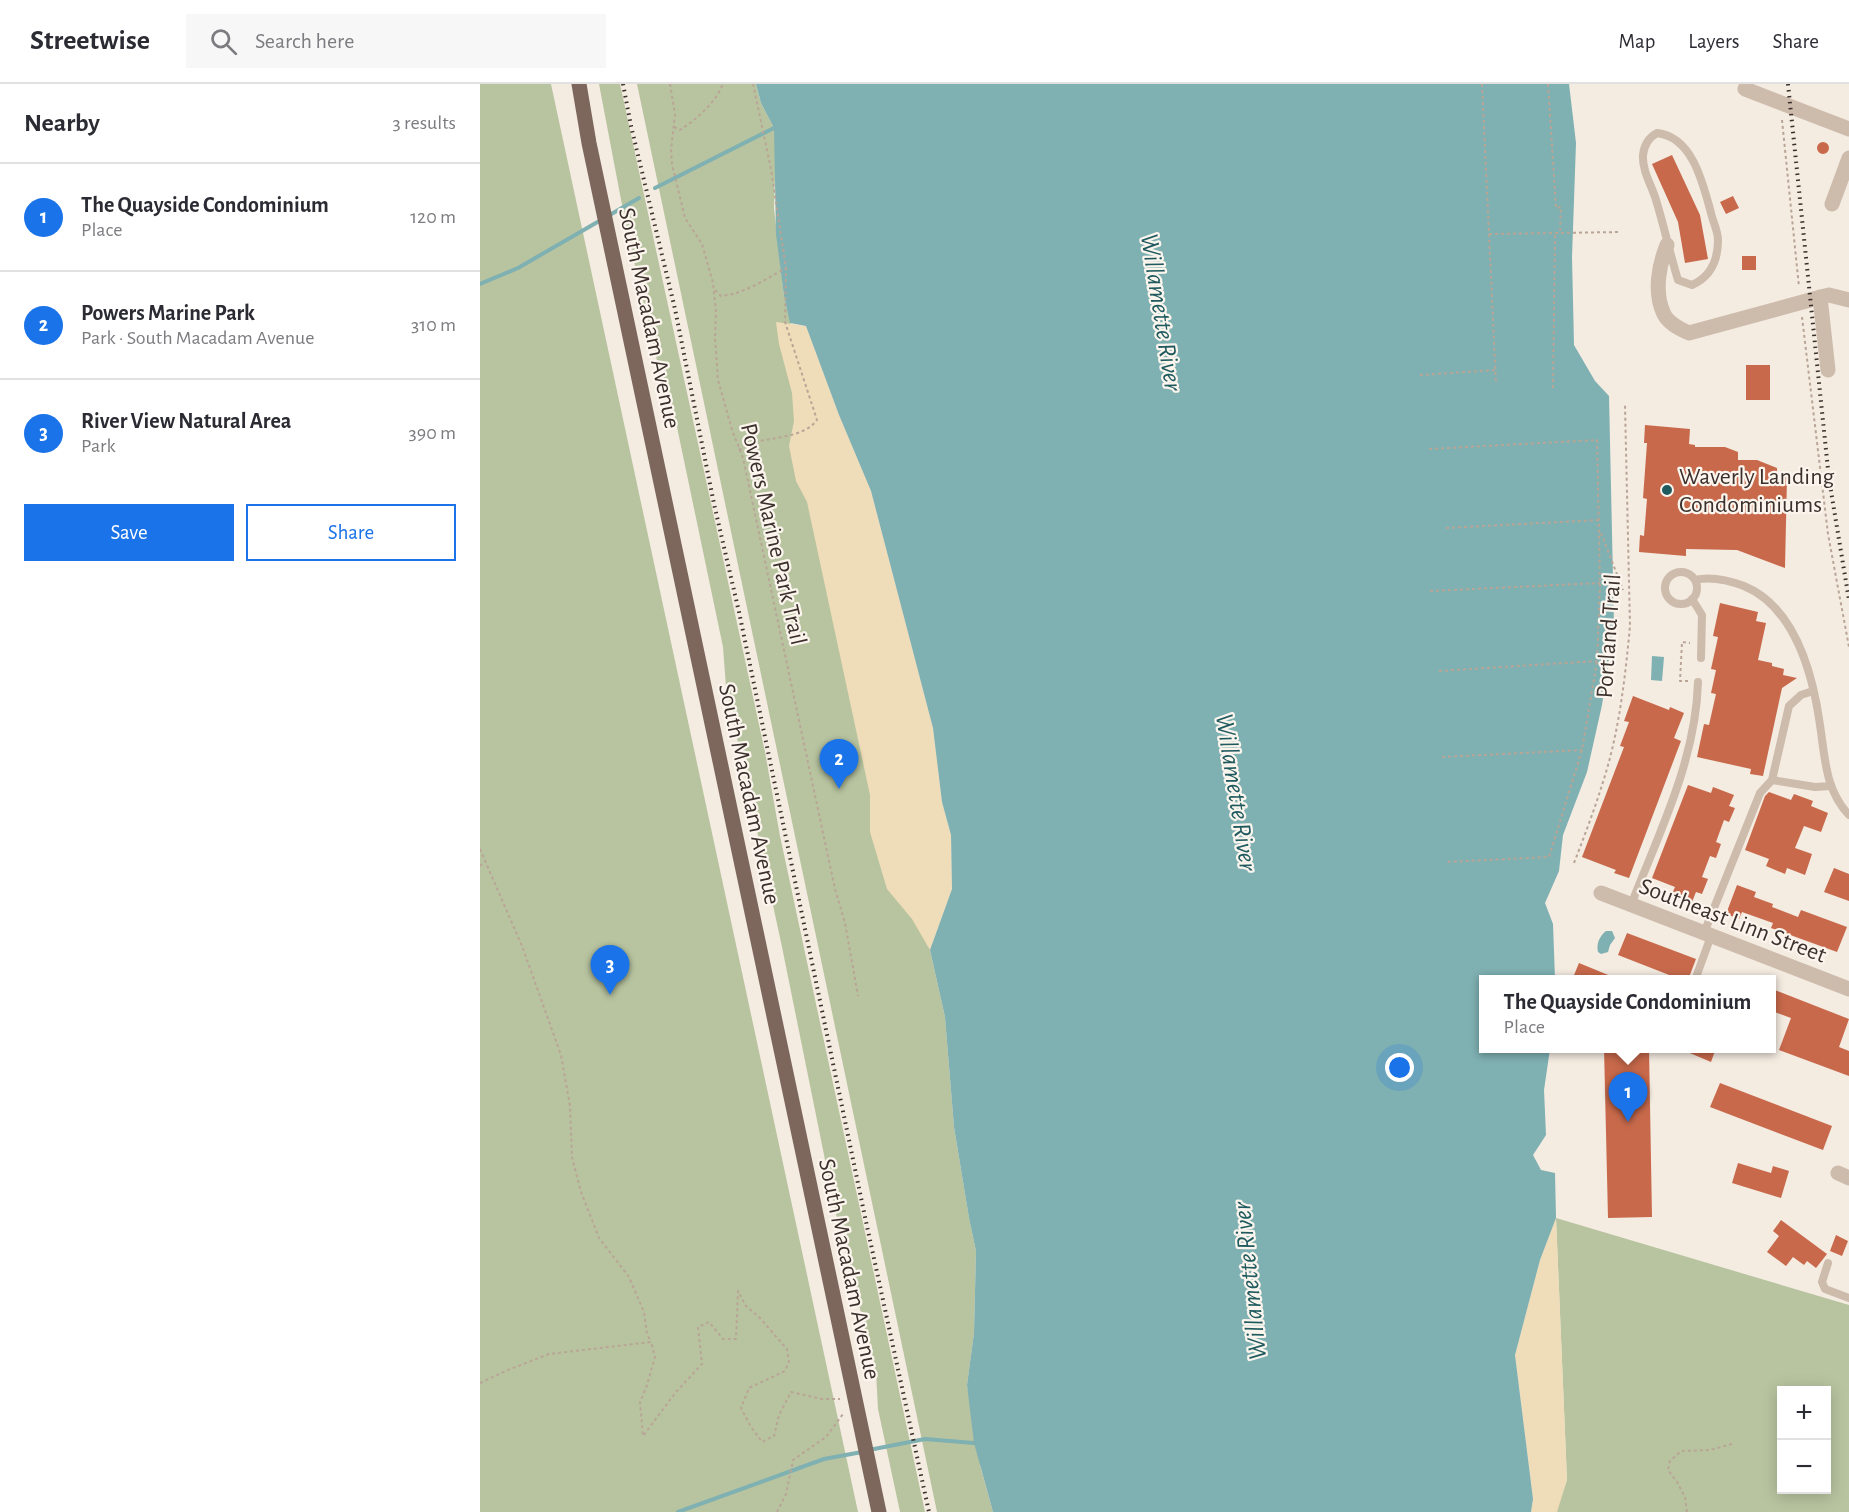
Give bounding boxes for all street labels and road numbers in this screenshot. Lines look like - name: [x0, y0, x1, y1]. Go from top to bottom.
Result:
- street label: South Macadam Avenue: [614, 206, 684, 431]
- street label: Powers Marine Park Trail: [736, 421, 810, 647]
- street label: Portland Trail: [1593, 573, 1625, 699]
- street label: South Macadam Avenue: [714, 682, 784, 907]
- street label: Southeast Linn Street: [1636, 874, 1830, 968]
- street label: South Macadam Avenue: [814, 1157, 884, 1382]

